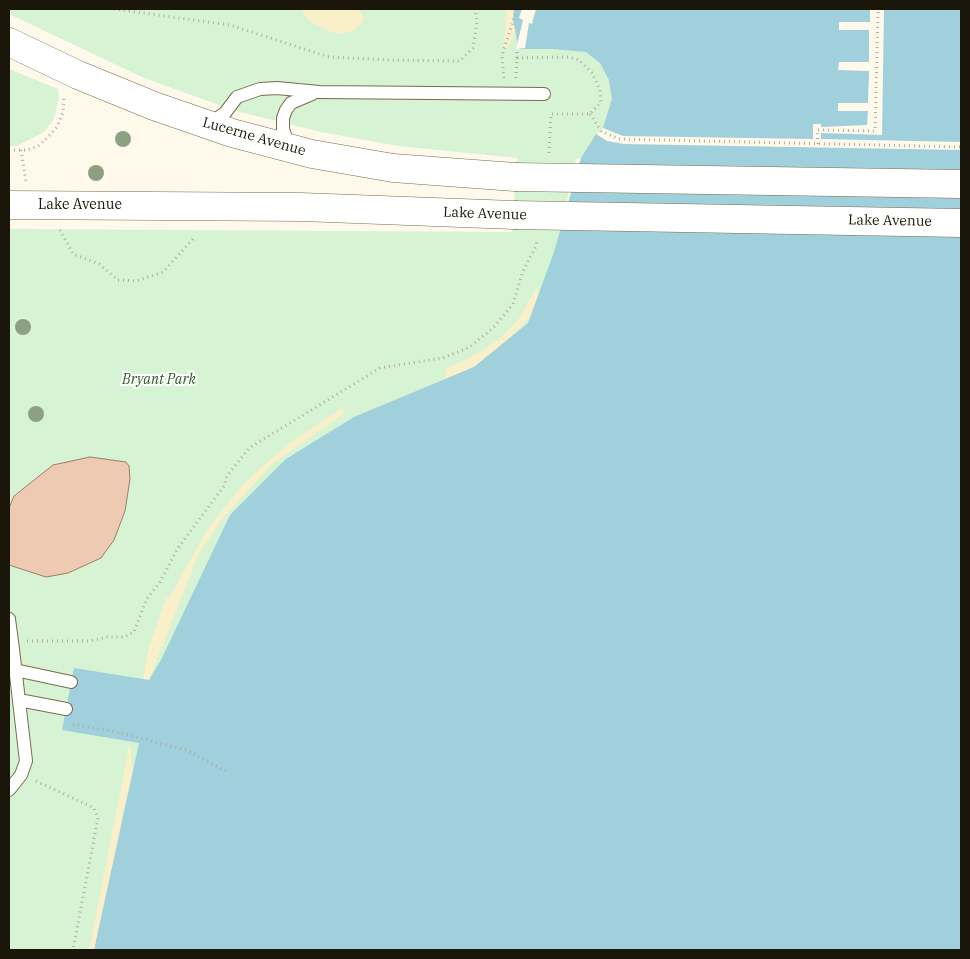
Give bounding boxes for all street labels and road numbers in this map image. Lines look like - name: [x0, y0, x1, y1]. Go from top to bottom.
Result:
- street label: Lucerne Avenue: [200, 114, 308, 160]
- street label: Lake Avenue: [38, 197, 122, 213]
- street label: Lake Avenue: [443, 204, 527, 224]
- street label: Lake Avenue: [848, 212, 932, 230]

